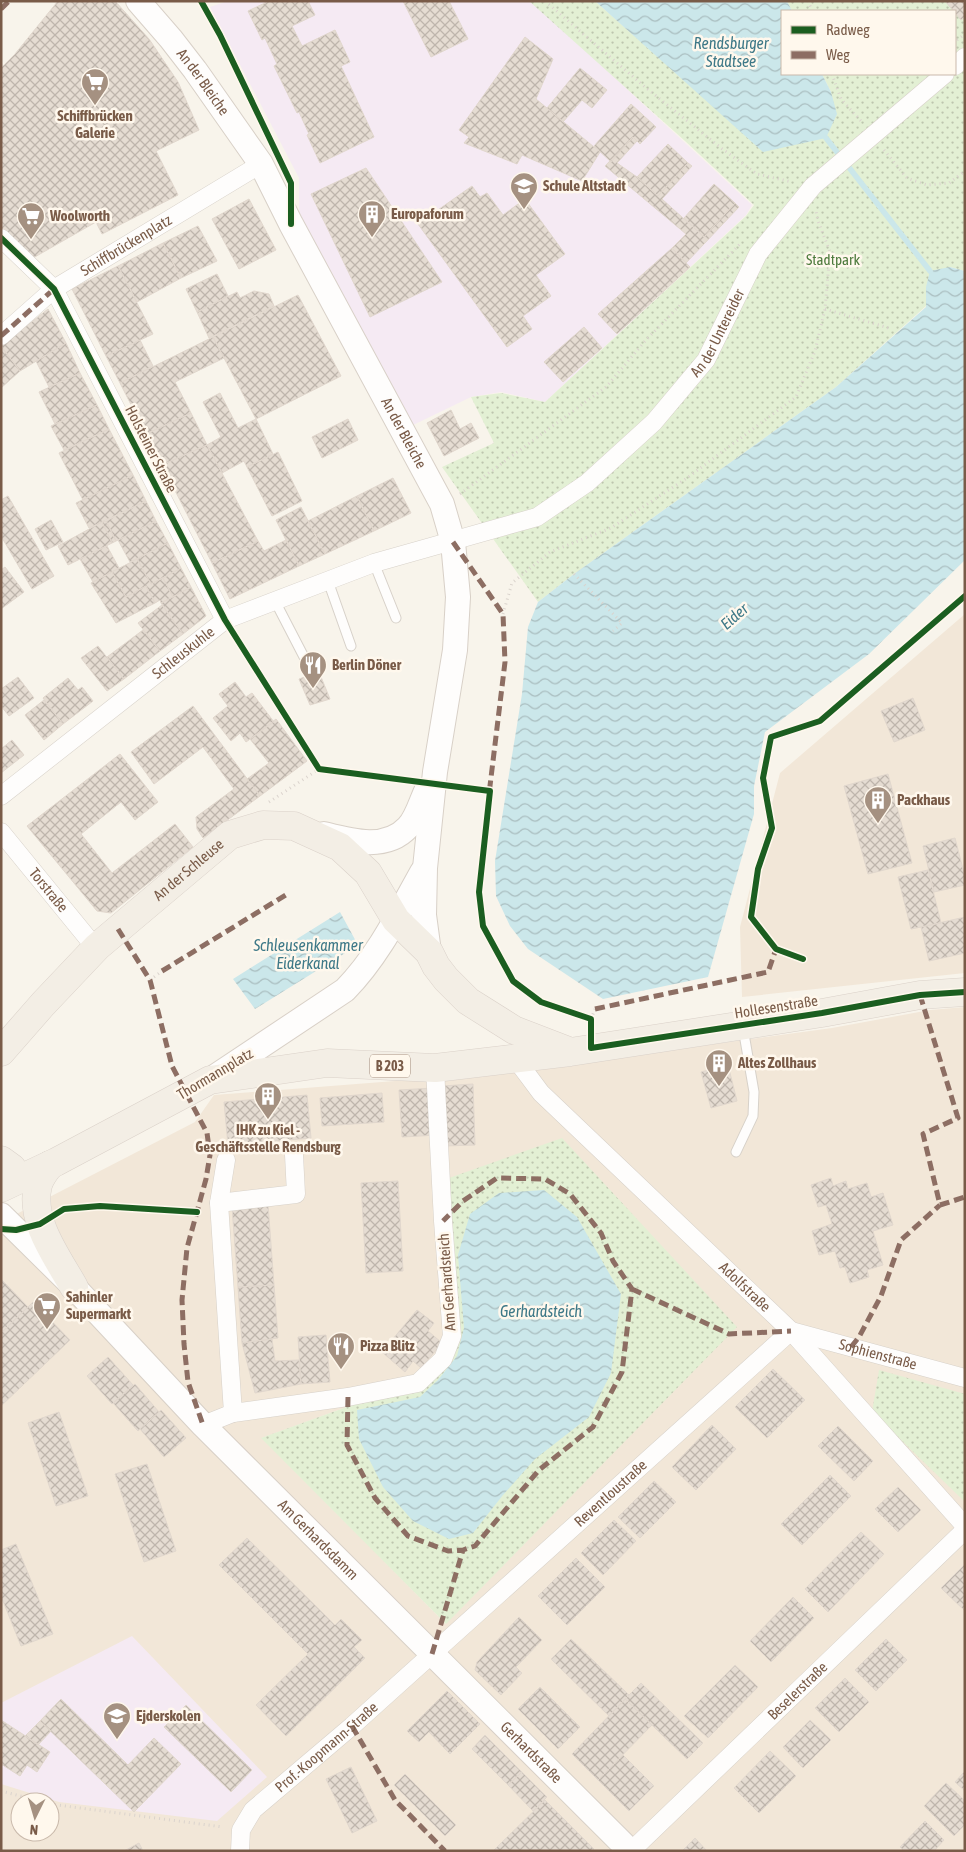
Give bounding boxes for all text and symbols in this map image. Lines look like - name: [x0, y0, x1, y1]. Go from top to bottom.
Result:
- legend: [781, 10, 956, 75]
- text: Radweg: [826, 21, 870, 38]
- water label: Rendsburger Stadtsee: [693, 34, 770, 70]
- street label: An der Bleiche: [174, 45, 233, 119]
- text: Weg: [826, 46, 850, 63]
- supermarket icon: Schiffbrücken Galerie: [80, 67, 110, 106]
- place label: Schiffbrücken Galerie: [57, 107, 133, 141]
- school or university icon: Schule Altstadt: [509, 171, 539, 210]
- place label: Schule Altstadt: [543, 177, 626, 194]
- building icon: Europaforum: [357, 199, 387, 238]
- supermarket icon: Woolworth: [16, 201, 46, 240]
- place label: Europaforum: [391, 205, 464, 222]
- place label: Woolworth: [49, 207, 110, 224]
- street label: Schiffbrückenplatz: [77, 211, 175, 279]
- park label: Stadtpark: [806, 251, 860, 268]
- street label: An der Untereider: [687, 286, 748, 380]
- street label: An der Bleiche: [378, 394, 430, 471]
- street label: Holsteiner Straße: [122, 402, 181, 495]
- water label: Eider: [717, 599, 752, 633]
- street label: Schleuskuhle: [149, 623, 218, 682]
- restaurant icon: Berlin Döner: [298, 650, 328, 689]
- place label: Berlin Döner: [332, 656, 402, 673]
- building icon: Packhaus: [863, 785, 893, 824]
- place label: Packhaus: [897, 791, 951, 808]
- street label: An der Schleuse: [150, 835, 227, 904]
- street label: Torstraße: [26, 864, 72, 915]
- water label: Schleusenkammer Eiderkanal: [252, 936, 364, 972]
- street label: Hollesenstraße: [733, 991, 819, 1021]
- street label: Thormannplatz: [174, 1044, 256, 1103]
- building icon: Altes Zollhaus: [704, 1048, 734, 1087]
- road number: B 203: [370, 1054, 410, 1078]
- place label: Altes Zollhaus: [737, 1054, 817, 1071]
- building icon: IHK zu Kiel - Geschäftsstelle Rendsburg: [253, 1081, 283, 1120]
- place label: IHK zu Kiel - Geschäftsstelle Rendsburg: [195, 1121, 341, 1155]
- street label: Am Gerhardsteich: [435, 1233, 458, 1331]
- street label: Adolfstraße: [716, 1258, 774, 1315]
- place label: Sahinler Supermarkt: [66, 1288, 132, 1322]
- supermarket icon: Sahinler Supermarkt: [32, 1291, 62, 1330]
- water label: Gerhardsteich: [500, 1302, 582, 1320]
- restaurant icon: Pizza Blitz: [326, 1331, 356, 1370]
- street label: Sophienstraße: [837, 1335, 919, 1373]
- place label: Pizza Blitz: [360, 1337, 415, 1354]
- street label: Reventloustraße: [571, 1456, 650, 1530]
- street label: Am Gerhardsdamm: [275, 1496, 362, 1583]
- street label: Beselerstraße: [764, 1658, 831, 1723]
- street label: Prof.-Koopmann-Straße: [271, 1698, 381, 1795]
- school or university icon: Ejderskolen: [102, 1701, 132, 1740]
- place label: Ejderskolen: [136, 1707, 201, 1724]
- street label: Gerhardstraße: [497, 1718, 566, 1786]
- north arrow: [10, 1792, 60, 1842]
- text: N: [29, 1822, 39, 1838]

